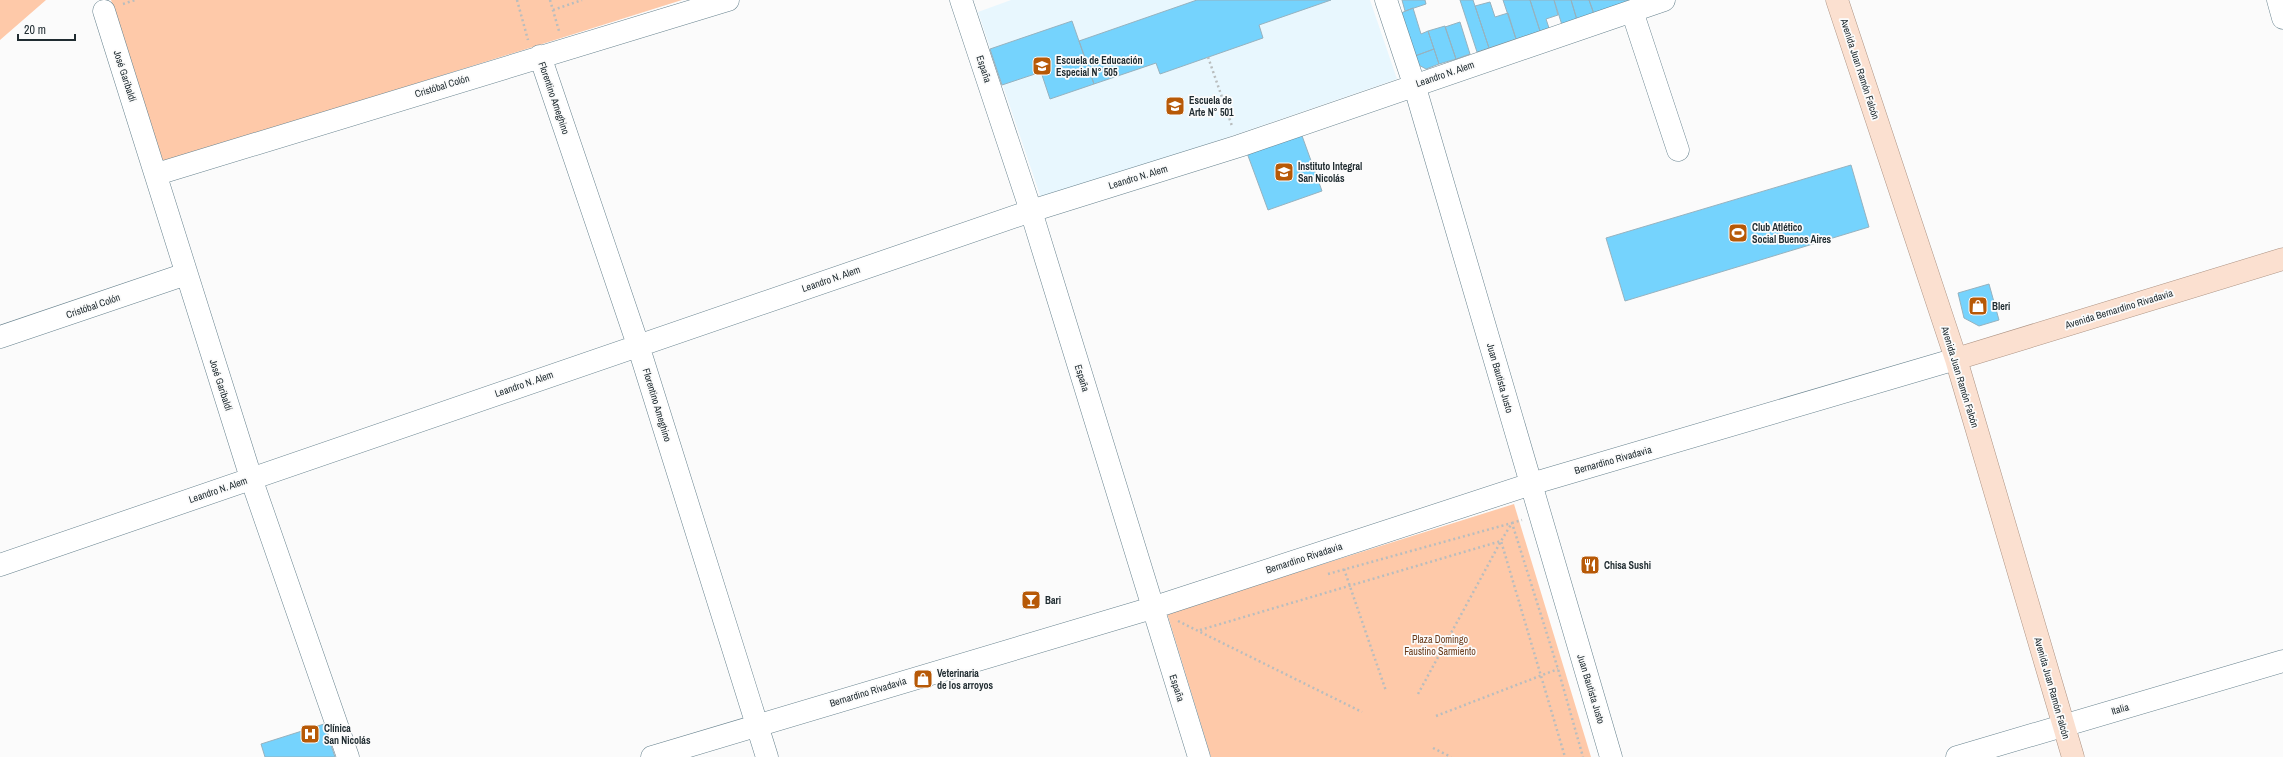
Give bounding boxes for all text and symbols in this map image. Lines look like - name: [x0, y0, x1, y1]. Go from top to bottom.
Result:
- scale bar: [18, 16, 75, 42]
- street label: Avenida Juan Ramón Falcón: [1837, 16, 1882, 121]
- text: 20 m: [24, 22, 46, 38]
- street label: José Garibaldi: [111, 49, 139, 103]
- street label: España: [974, 54, 995, 85]
- place label: Escuela de Educación Especial N° 505: [1056, 54, 1143, 79]
- school or university icon: Escuela de Educación Especial N° 505: [1031, 55, 1053, 77]
- street label: Leandro N. Alem: [1414, 58, 1476, 90]
- street label: Florentino Ameghino: [535, 60, 573, 137]
- street label: Cristóbal Colón: [413, 72, 471, 100]
- place label: Escuela de Arte N° 501: [1189, 94, 1234, 119]
- school or university icon: Escuela de Arte N° 501: [1164, 95, 1186, 117]
- place label: Instituto Integral San Nicolás: [1298, 160, 1362, 185]
- school or university icon: Instituto Integral San Nicolás: [1273, 161, 1295, 183]
- street label: Leandro N. Alem: [1107, 162, 1169, 192]
- place label: Club Atlético Social Buenos Aires: [1752, 221, 1831, 246]
- sports icon: Club Atlético Social Buenos Aires: [1727, 222, 1749, 244]
- street label: Leandro N. Alem: [800, 263, 862, 295]
- street label: Avenida Bernardino Rivadavia: [2063, 286, 2175, 332]
- street label: Cristóbal Colón: [64, 291, 122, 321]
- shop icon: Bleri: [1967, 295, 1989, 317]
- place label: Bleri: [1992, 300, 2010, 313]
- street label: Avenida Juan Ramón Falcón: [1938, 324, 1982, 429]
- street label: Juan Bautista Justo: [1484, 342, 1516, 415]
- street label: José Garibaldi: [207, 358, 235, 412]
- street label: España: [1072, 363, 1092, 394]
- street label: Florentino Ameghino: [640, 367, 674, 444]
- street label: Leandro N. Alem: [493, 368, 555, 400]
- street label: Bernardino Rivadavia: [1573, 443, 1654, 477]
- street label: Leandro N. Alem: [187, 474, 249, 506]
- street label: Bernardino Rivadavia: [1264, 539, 1344, 577]
- restaurant icon: Chisa Sushi: [1579, 554, 1601, 576]
- place label: Chisa Sushi: [1604, 559, 1651, 572]
- bar icon: Bari: [1020, 589, 1042, 611]
- place label: Bari: [1045, 594, 1061, 607]
- park label: Plaza Domingo Faustino Sarmiento: [1404, 633, 1476, 658]
- street label: Avenida Juan Ramón Falcón: [2031, 635, 2073, 740]
- street label: Juan Bautista Justo: [1574, 653, 1608, 726]
- place label: Veterinaria de los arroyos: [937, 667, 994, 692]
- shop icon: Veterinaria de los arroyos: [912, 668, 934, 690]
- street label: España: [1167, 673, 1188, 704]
- street label: Bernardino Rivadavia: [828, 674, 908, 710]
- street label: Italia: [2110, 700, 2131, 718]
- place label: Clínica San Nicolás: [324, 722, 371, 747]
- hospital icon: Clínica San Nicolás: [299, 723, 321, 745]

